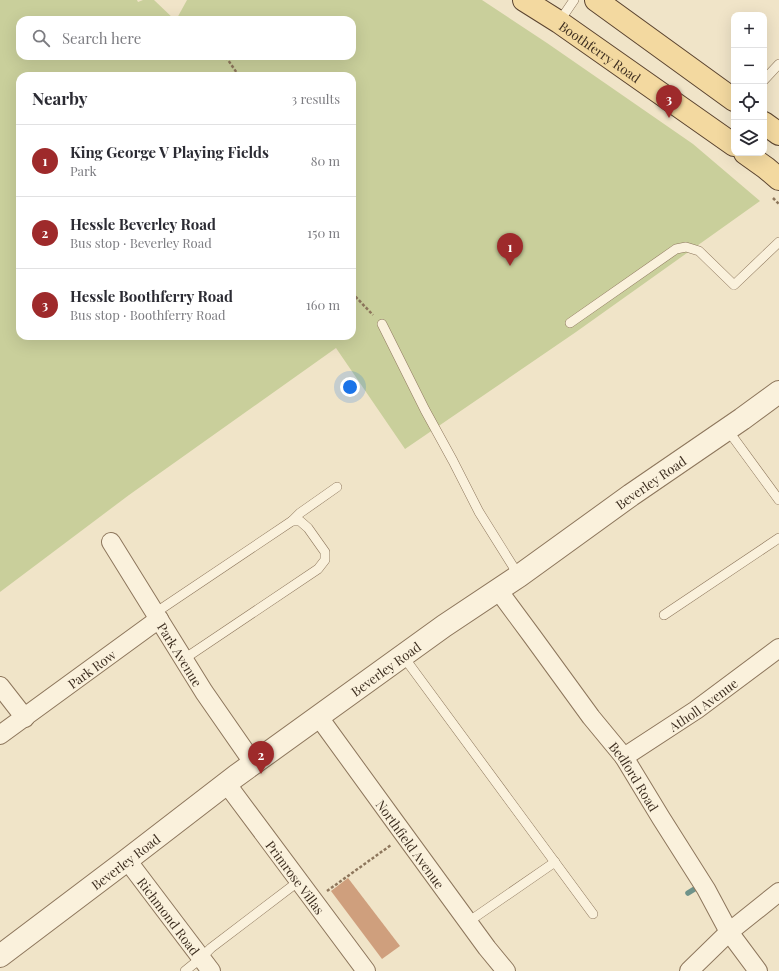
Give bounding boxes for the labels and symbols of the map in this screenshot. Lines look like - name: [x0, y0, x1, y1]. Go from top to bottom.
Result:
- street label: Boothferry Road: [556, 17, 645, 86]
- pin: 3: [656, 85, 682, 118]
- pin: 1: [497, 233, 523, 266]
- your location: [340, 377, 360, 397]
- street label: Beverley Road: [612, 451, 689, 512]
- street label: Park Avenue: [154, 619, 207, 690]
- street label: Beverley Road: [347, 637, 424, 699]
- street label: Park Row: [64, 645, 119, 692]
- street label: Atholl Avenue: [664, 673, 741, 735]
- street label: Bedford Road: [606, 738, 663, 814]
- pin: 2: [248, 741, 274, 774]
- street label: Northfield Avenue: [373, 796, 449, 892]
- street label: Beverley Road: [87, 829, 163, 893]
- street label: Primrose Villas: [263, 836, 329, 917]
- street label: Richmond Road: [134, 874, 204, 958]

